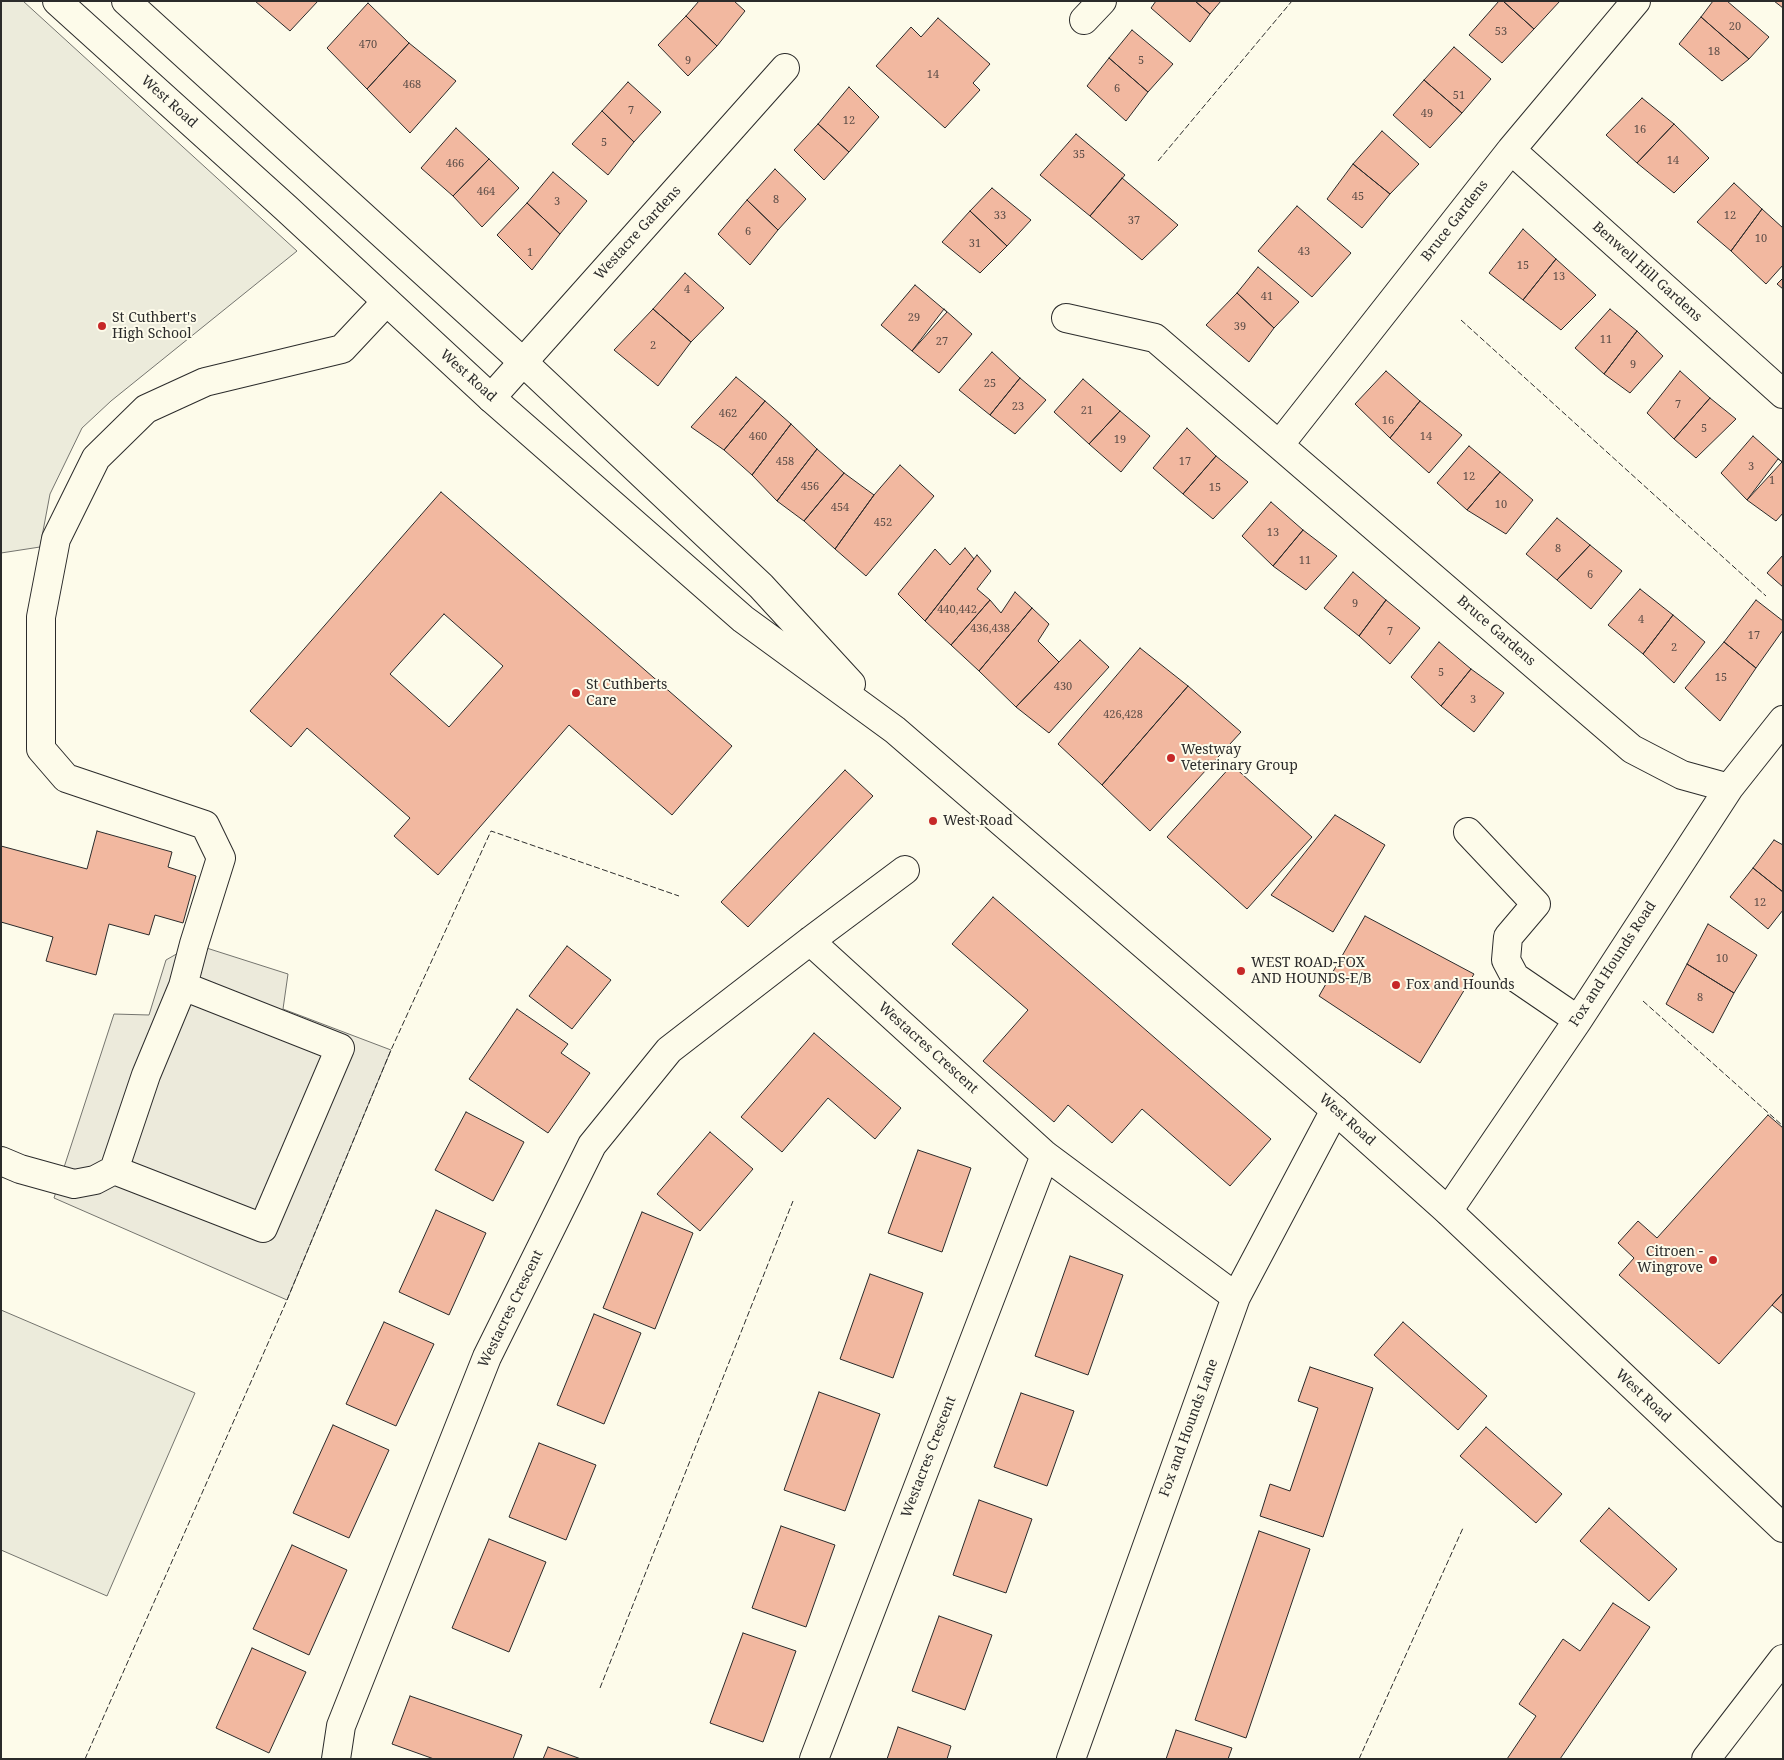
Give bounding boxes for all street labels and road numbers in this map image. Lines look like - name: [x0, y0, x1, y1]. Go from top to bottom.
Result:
- street label: West Road: [137, 72, 201, 132]
- street label: Bruce Gardens: [1418, 177, 1492, 265]
- street label: Westacre Gardens: [591, 182, 685, 284]
- street label: Benwell Hill Gardens: [1589, 218, 1705, 326]
- street label: West Road: [436, 346, 500, 406]
- street label: Bruce Gardens: [1453, 592, 1539, 670]
- street label: Fox and Hounds Road: [1566, 898, 1660, 1030]
- street label: Westacres Crescent: [875, 999, 981, 1097]
- street label: West Road: [1315, 1090, 1379, 1150]
- street label: Westacres Crescent: [475, 1247, 547, 1371]
- street label: Fox and Hounds Lane: [1156, 1357, 1222, 1499]
- street label: West Road: [1612, 1366, 1674, 1426]
- street label: Westacres Crescent: [898, 1394, 960, 1520]

